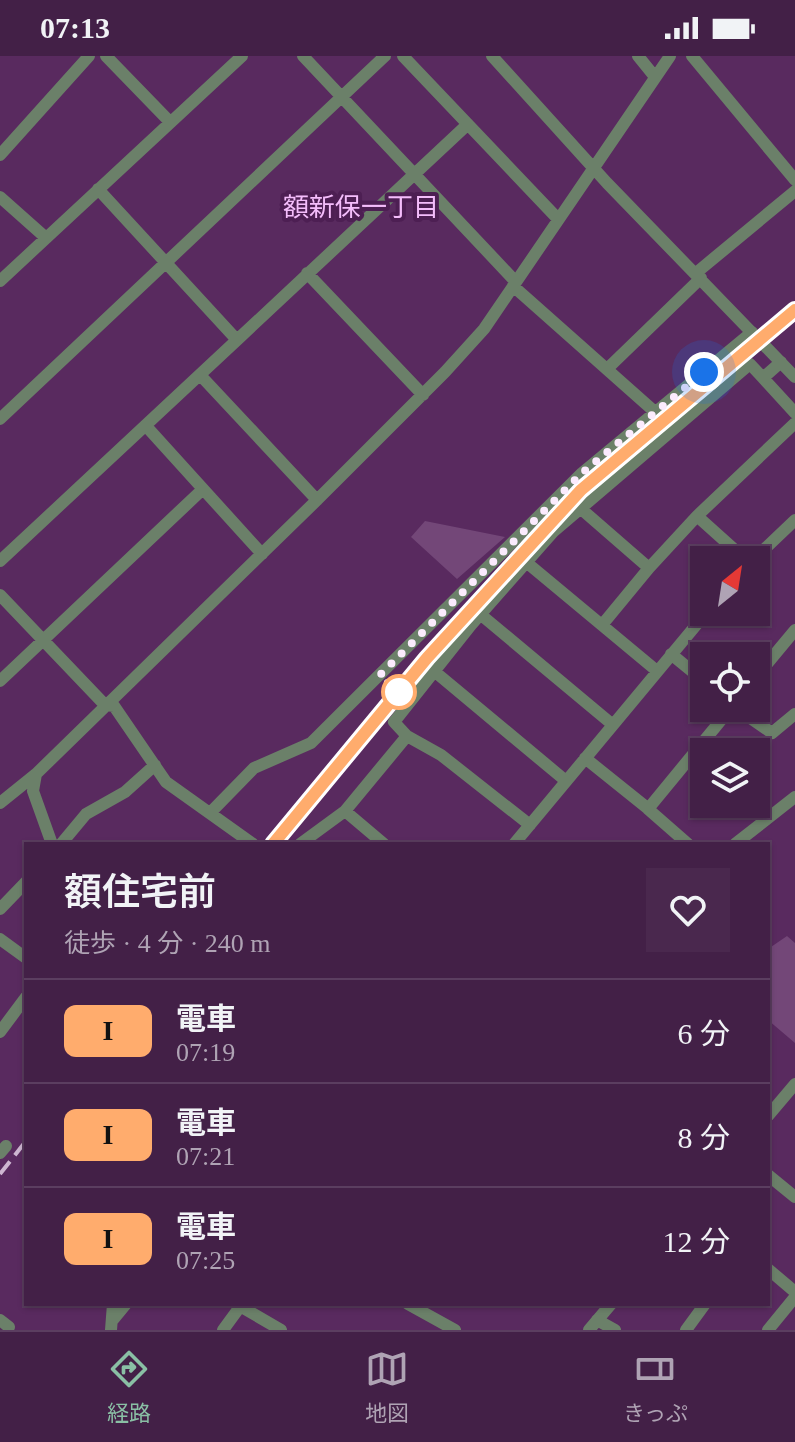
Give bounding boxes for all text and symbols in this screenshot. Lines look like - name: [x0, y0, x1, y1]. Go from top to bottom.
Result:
- text: 07:13: [40, 11, 110, 44]
- district label: 額新保一丁目: [283, 193, 439, 222]
- your location: [684, 352, 724, 392]
- north arrow: [690, 546, 770, 626]
- map controls: [690, 546, 770, 818]
- button: locate: [690, 642, 770, 722]
- unlabelled marker: [382, 675, 416, 709]
- button: layers: [690, 738, 770, 818]
- button: heart: [646, 868, 730, 952]
- text: 額住宅前: [64, 871, 216, 913]
- text: 徒歩 · 4 分 · 240 m: [64, 929, 271, 958]
- text: 電車: [176, 1002, 236, 1035]
- text: I: [103, 1015, 113, 1046]
- text: 6 分: [678, 1017, 730, 1050]
- text: 07:19: [176, 1038, 235, 1067]
- text: 電車: [176, 1106, 236, 1139]
- text: I: [103, 1119, 113, 1150]
- text: 8 分: [678, 1121, 730, 1154]
- text: 07:21: [176, 1142, 235, 1171]
- text: 電車: [176, 1210, 236, 1243]
- text: I: [103, 1223, 113, 1254]
- text: 12 分: [663, 1225, 730, 1258]
- text: 07:25: [176, 1246, 235, 1275]
- tab: 経路: [107, 1347, 151, 1427]
- tab: 地図: [365, 1347, 409, 1427]
- tab: きっぷ: [623, 1347, 688, 1427]

